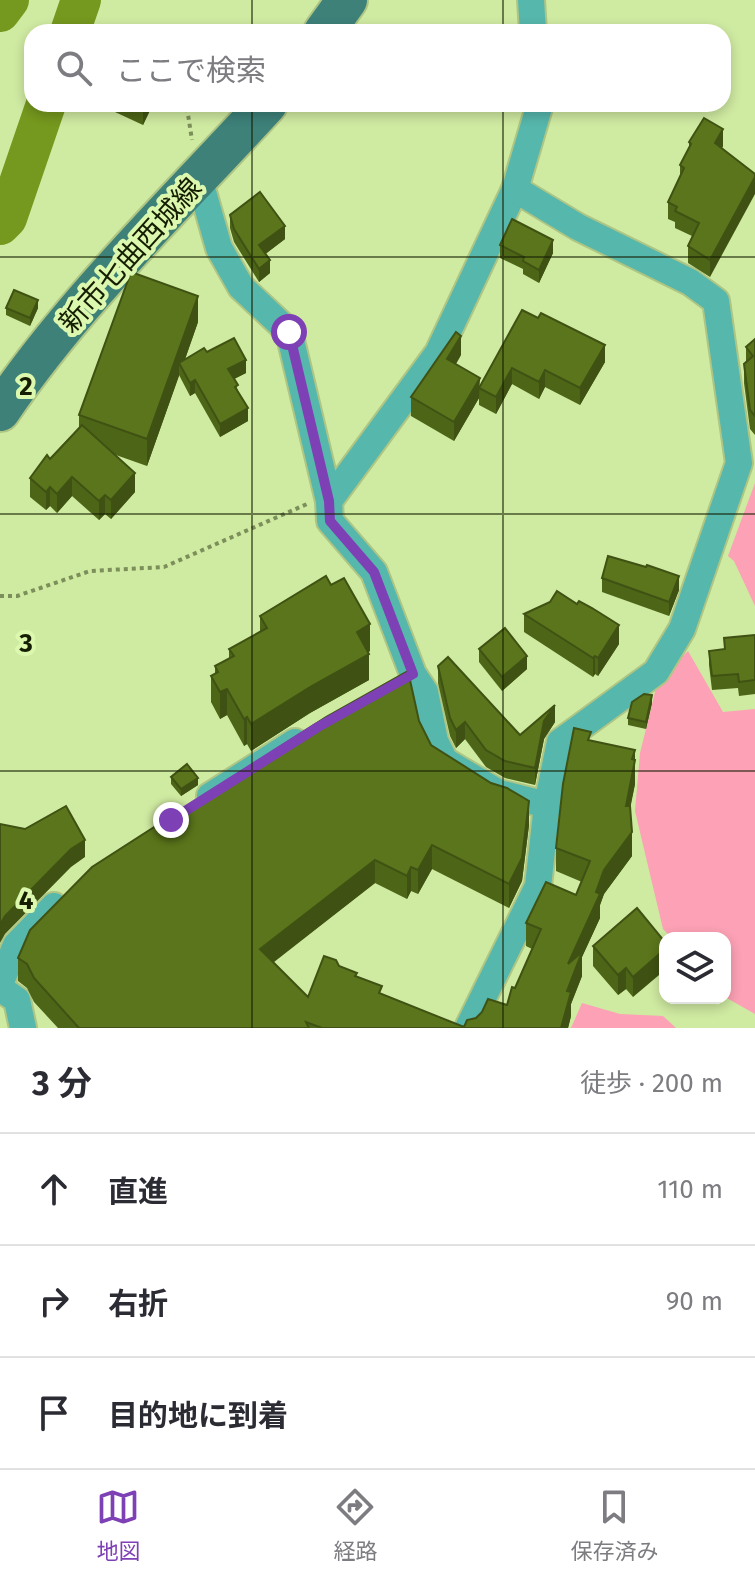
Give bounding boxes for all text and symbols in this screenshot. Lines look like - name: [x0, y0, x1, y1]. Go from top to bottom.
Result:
- search box: [24, 24, 731, 112]
- icon: search: [52, 46, 96, 90]
- text: ここで検索: [116, 53, 266, 89]
- street label: 新市七曲西城線: [53, 171, 208, 339]
- route start: [271, 314, 307, 350]
- text: 2: [19, 371, 33, 402]
- text: 3: [18, 628, 33, 659]
- route end: [153, 802, 189, 838]
- text: 4: [19, 885, 34, 916]
- map controls: [659, 932, 731, 1004]
- button: layers: [659, 932, 731, 1004]
- text: 3 分: [32, 1063, 92, 1104]
- text: 徒歩 · 200 m: [580, 1068, 723, 1099]
- icon: ahead: [32, 1167, 76, 1211]
- text: 直進: [108, 1174, 168, 1210]
- text: 110 m: [657, 1174, 723, 1205]
- icon: right: [32, 1279, 76, 1323]
- text: 右折: [108, 1286, 168, 1322]
- text: 90 m: [666, 1286, 723, 1317]
- icon: arrive: [32, 1391, 76, 1435]
- text: 目的地に到着: [108, 1398, 288, 1434]
- tab: 地図: [96, 1485, 141, 1565]
- tab: 経路: [333, 1485, 378, 1565]
- tab: 保存済み: [570, 1485, 659, 1565]

